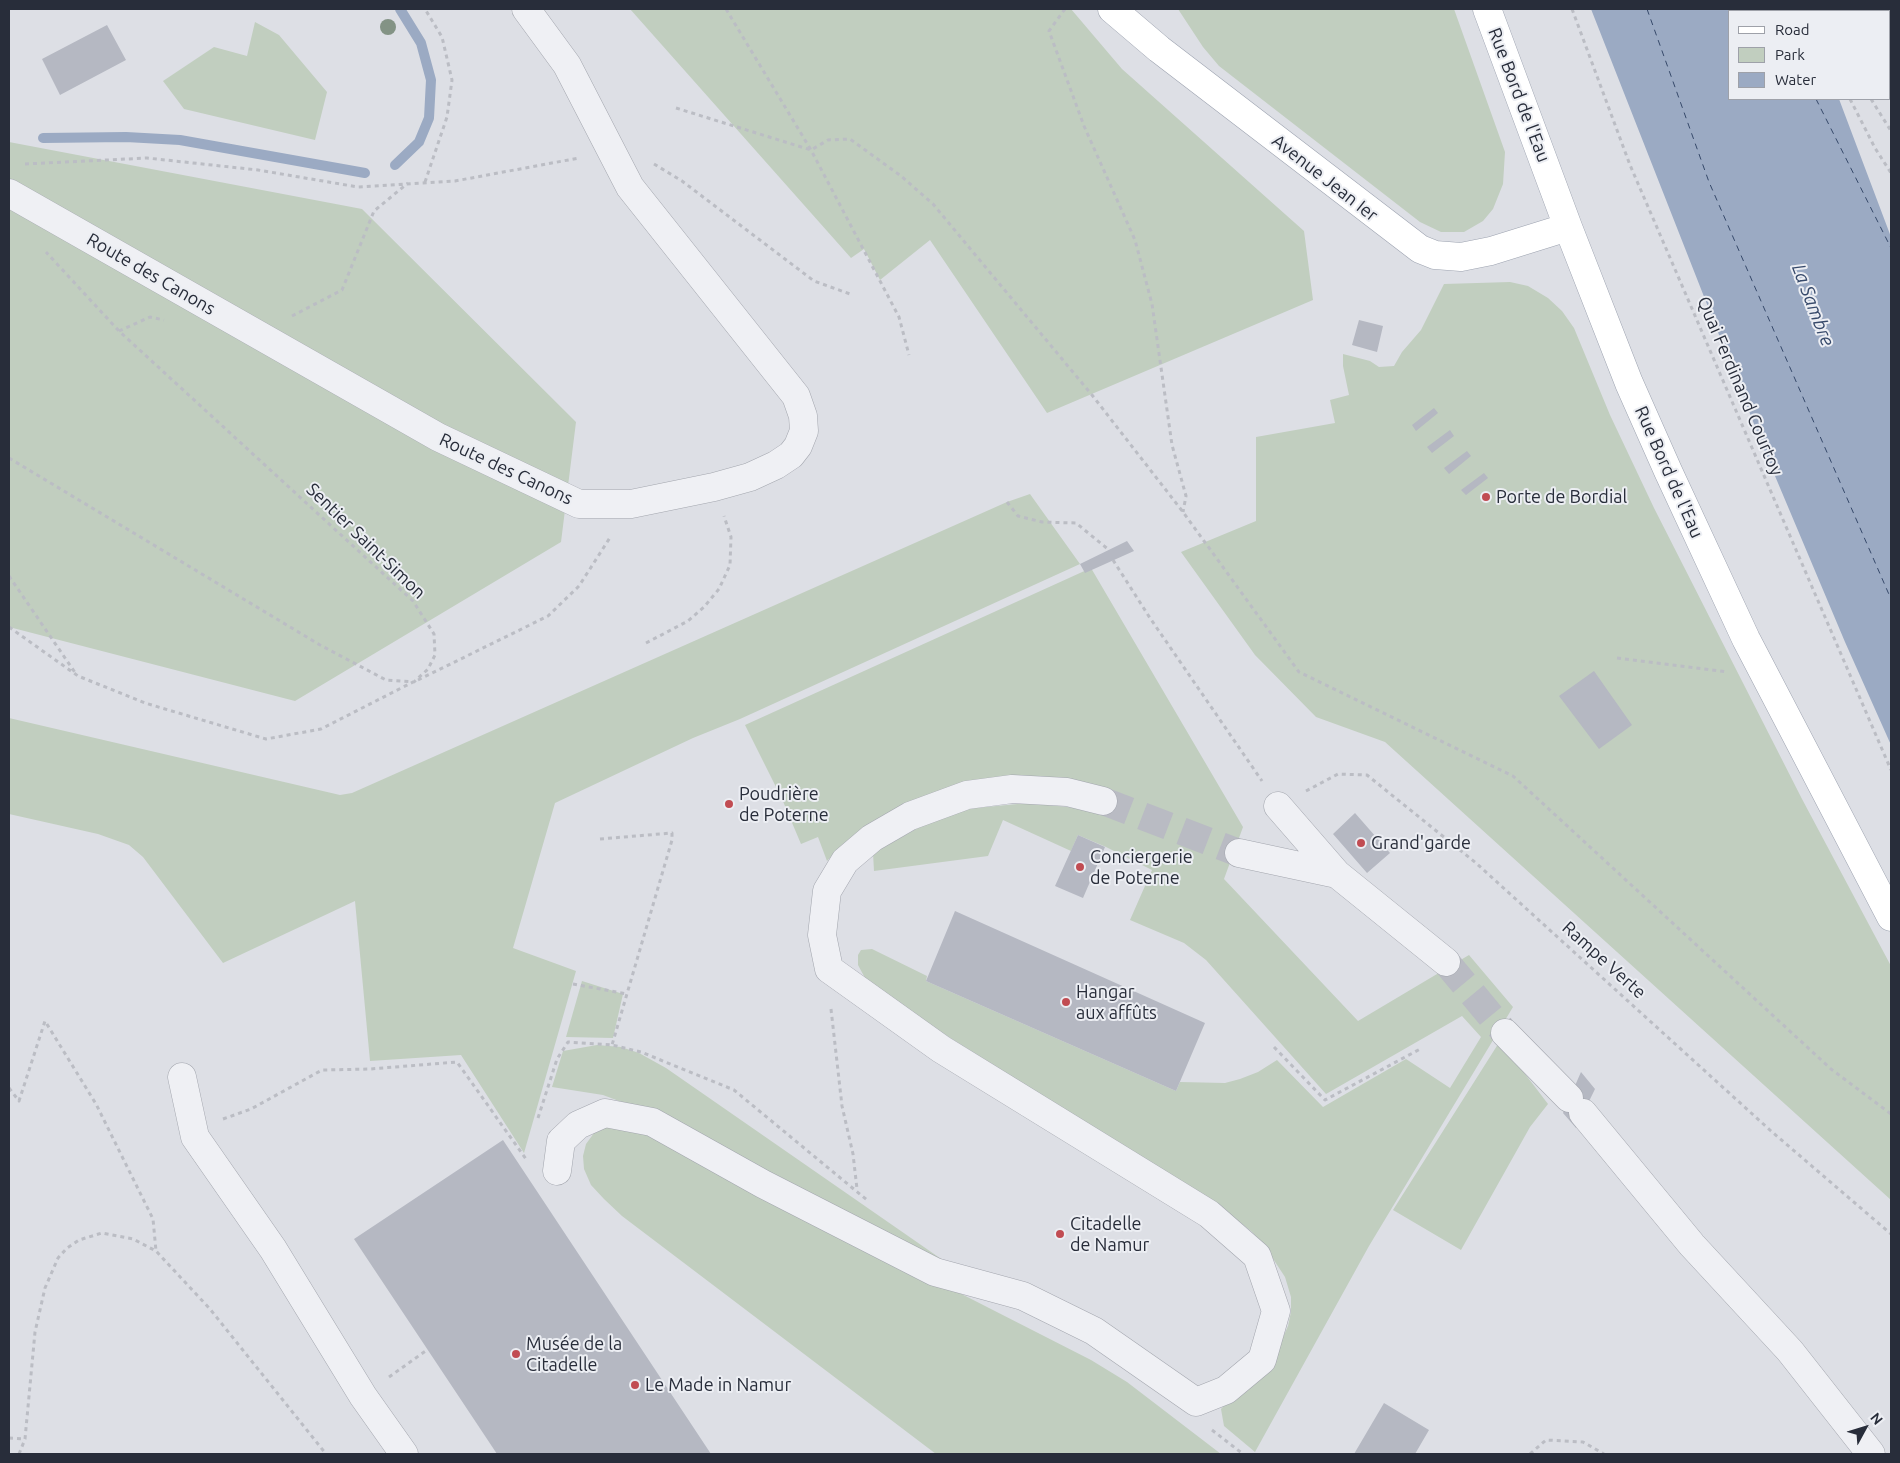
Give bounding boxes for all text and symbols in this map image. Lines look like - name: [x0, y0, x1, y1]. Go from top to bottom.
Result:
- legend: [1728, 10, 1890, 100]
- text: Road: [1775, 21, 1810, 38]
- street label: Rue Bord de l'Eau: [1483, 25, 1555, 165]
- text: Park: [1775, 46, 1805, 63]
- text: Water: [1775, 71, 1816, 88]
- street label: Avenue Jean Ier: [1268, 130, 1382, 226]
- street label: Route des Canons: [83, 228, 219, 320]
- water label: La Sambre: [1787, 261, 1839, 349]
- street label: Quai Ferdinand Courtoy: [1692, 293, 1788, 479]
- street label: Rue Bord de l'Eau: [1630, 403, 1708, 541]
- street label: Route des Canons: [436, 429, 576, 509]
- street label: Sentier Saint-Simon: [302, 479, 430, 603]
- place label: Porte de Bordial: [1496, 486, 1627, 508]
- marker: Porte de Bordial: [1480, 491, 1492, 503]
- place label: Poudrière de Poterne: [739, 783, 829, 826]
- marker: Poudrière de Poterne: [723, 798, 735, 810]
- place label: Grand'garde: [1371, 832, 1471, 854]
- marker: Grand'garde: [1355, 837, 1367, 849]
- place label: Conciergerie de Poterne: [1090, 846, 1193, 889]
- marker: Conciergerie de Poterne: [1074, 861, 1086, 873]
- street label: Rampe Verte: [1558, 917, 1650, 1003]
- place label: Hangar aux affûts: [1076, 981, 1157, 1024]
- marker: Hangar aux affûts: [1060, 996, 1072, 1008]
- place label: Citadelle de Namur: [1070, 1213, 1149, 1256]
- marker: Citadelle de Namur: [1054, 1228, 1066, 1240]
- place label: Musée de la Citadelle: [526, 1333, 622, 1376]
- marker: Musée de la Citadelle: [510, 1348, 522, 1360]
- place label: Le Made in Namur: [645, 1374, 791, 1396]
- marker: Le Made in Namur: [629, 1379, 641, 1391]
- north arrow: [1840, 1403, 1890, 1453]
- text: N: [1867, 1409, 1886, 1428]

